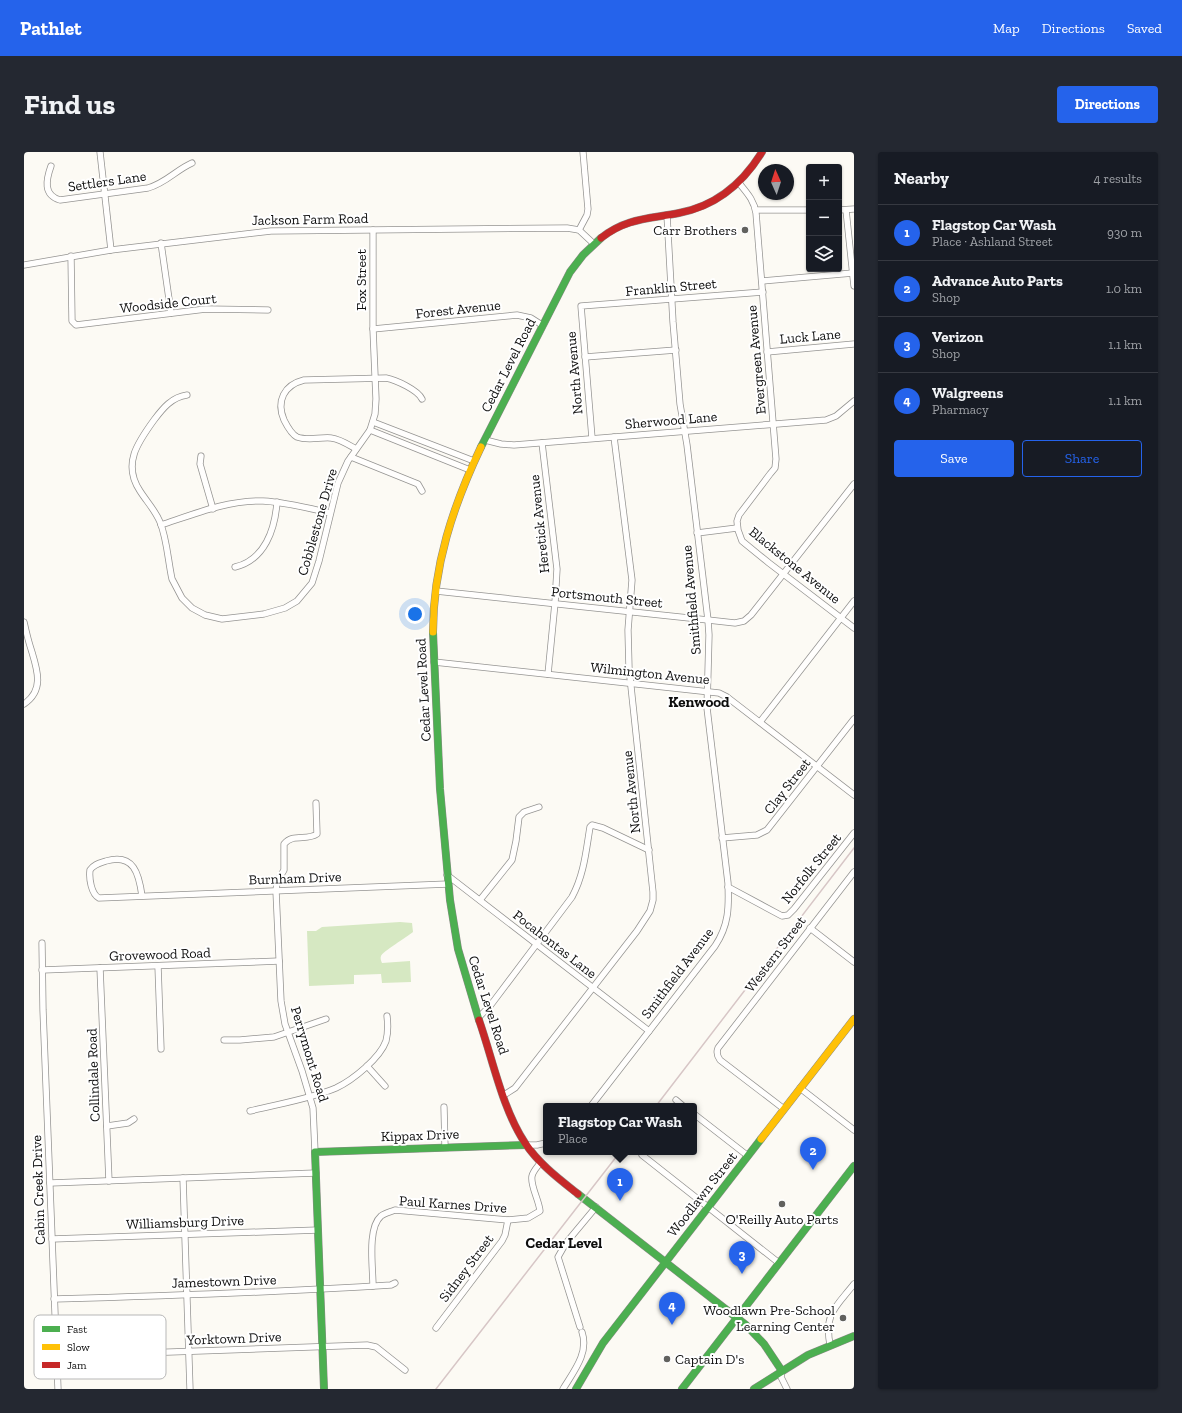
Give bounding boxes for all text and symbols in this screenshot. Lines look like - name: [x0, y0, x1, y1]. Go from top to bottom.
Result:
- text: Pathlet: [20, 17, 82, 40]
- text: Map: [993, 20, 1020, 37]
- text: Directions: [1042, 20, 1105, 37]
- text: Saved: [1127, 20, 1162, 37]
- button: Directions: [1057, 86, 1158, 123]
- text: Find us: [24, 88, 115, 121]
- north arrow: [758, 164, 794, 200]
- map controls: [806, 164, 842, 272]
- button: +: [806, 164, 842, 200]
- street label: Settlers Lane: [67, 168, 148, 195]
- text: Nearby: [894, 168, 949, 188]
- text: 4 results: [1094, 171, 1142, 186]
- button: −: [806, 200, 842, 236]
- street label: Jackson Farm Road: [252, 210, 369, 229]
- text: Flagstop Car Wash: [932, 216, 1056, 234]
- place label: Carr Brothers: [653, 222, 737, 239]
- marker: Carr Brothers: [740, 225, 750, 235]
- text: 1: [904, 225, 910, 240]
- text: 930 m: [1107, 225, 1142, 240]
- text: Place · Ashland Street: [932, 234, 1053, 249]
- button: layers: [806, 236, 842, 272]
- street label: Fox Street: [353, 248, 370, 311]
- text: Advance Auto Parts: [932, 272, 1063, 290]
- street label: Franklin Street: [625, 275, 718, 300]
- text: 2: [904, 281, 910, 296]
- text: 1.0 km: [1106, 281, 1142, 296]
- street label: Woodside Court: [119, 290, 218, 317]
- text: Shop: [932, 290, 960, 305]
- street label: Forest Avenue: [415, 297, 502, 322]
- street label: Evergreen Avenue: [743, 304, 770, 415]
- street label: Cedar Level Road: [477, 315, 540, 415]
- street label: Luck Lane: [779, 325, 842, 348]
- text: Verizon: [932, 328, 983, 346]
- street label: North Avenue: [562, 330, 587, 415]
- text: 3: [904, 337, 910, 352]
- text: 1.1 km: [1108, 337, 1142, 352]
- text: Shop: [932, 346, 960, 361]
- text: Walgreens: [932, 384, 1003, 402]
- text: 4: [903, 393, 911, 408]
- text: 1.1 km: [1108, 393, 1142, 408]
- text: Pharmacy: [932, 402, 989, 417]
- street label: Sherwood Lane: [624, 408, 718, 433]
- button: Save: [894, 440, 1014, 477]
- button: Share: [1022, 440, 1142, 477]
- street label: Cobblestone Drive: [294, 466, 341, 578]
- street label: Heretick Avenue: [526, 473, 553, 574]
- street label: Blackstone Avenue: [745, 523, 844, 608]
- street label: Smithfield Avenue: [678, 544, 705, 655]
- street label: Portsmouth Street: [550, 583, 664, 612]
- your location: [405, 604, 425, 624]
- street label: Cedar Level Road: [412, 638, 435, 742]
- street label: Wilmington Avenue: [590, 659, 711, 688]
- district label: Kenwood: [668, 693, 730, 711]
- street label: North Avenue: [619, 749, 644, 834]
- street label: Clay Street: [760, 754, 815, 818]
- street label: Norfolk Street: [778, 829, 845, 907]
- street label: Burnham Drive: [248, 868, 342, 889]
- street label: Pocahontas Lane: [509, 906, 600, 983]
- street label: Western Street: [741, 912, 810, 996]
- street label: Smithfield Avenue: [638, 924, 717, 1022]
- street label: Grovewood Road: [109, 944, 211, 965]
- street label: Cedar Level Road: [464, 953, 513, 1057]
- street label: Perrymont Road: [287, 1004, 332, 1104]
- street label: Collindale Road: [83, 1028, 104, 1122]
- popup: [543, 1103, 697, 1155]
- text: Flagstop Car Wash: [558, 1113, 682, 1131]
- street label: Kippax Drive: [381, 1126, 460, 1145]
- text: Place: [558, 1131, 587, 1146]
- street label: Cabin Creek Drive: [28, 1134, 49, 1245]
- pin: 2: [800, 1137, 826, 1170]
- street label: Woodlawn Street: [664, 1148, 741, 1240]
- pin: 1: [607, 1168, 633, 1201]
- street label: Paul Karnes Drive: [399, 1192, 508, 1217]
- marker: O'Reilly Auto Parts: [777, 1199, 787, 1209]
- place label: O'Reilly Auto Parts: [726, 1211, 838, 1228]
- street label: Williamsburg Drive: [126, 1212, 245, 1233]
- street label: Sidney Street: [435, 1230, 498, 1305]
- district label: Cedar Level: [526, 1234, 602, 1252]
- pin: 3: [729, 1241, 755, 1274]
- street label: Jamestown Drive: [171, 1271, 277, 1292]
- pin: 4: [659, 1292, 685, 1325]
- place label: Woodlawn Pre-School Learning Center: [703, 1302, 835, 1335]
- marker: Woodlawn Pre-School Learning Center: [838, 1313, 848, 1323]
- legend: [34, 1315, 166, 1379]
- text: Fast: [67, 1323, 88, 1336]
- street label: Yorktown Drive: [185, 1328, 282, 1349]
- text: Slow: [67, 1341, 90, 1354]
- place label: Captain D's: [675, 1351, 744, 1368]
- marker: Captain D's: [662, 1354, 672, 1364]
- text: Jam: [67, 1359, 87, 1372]

